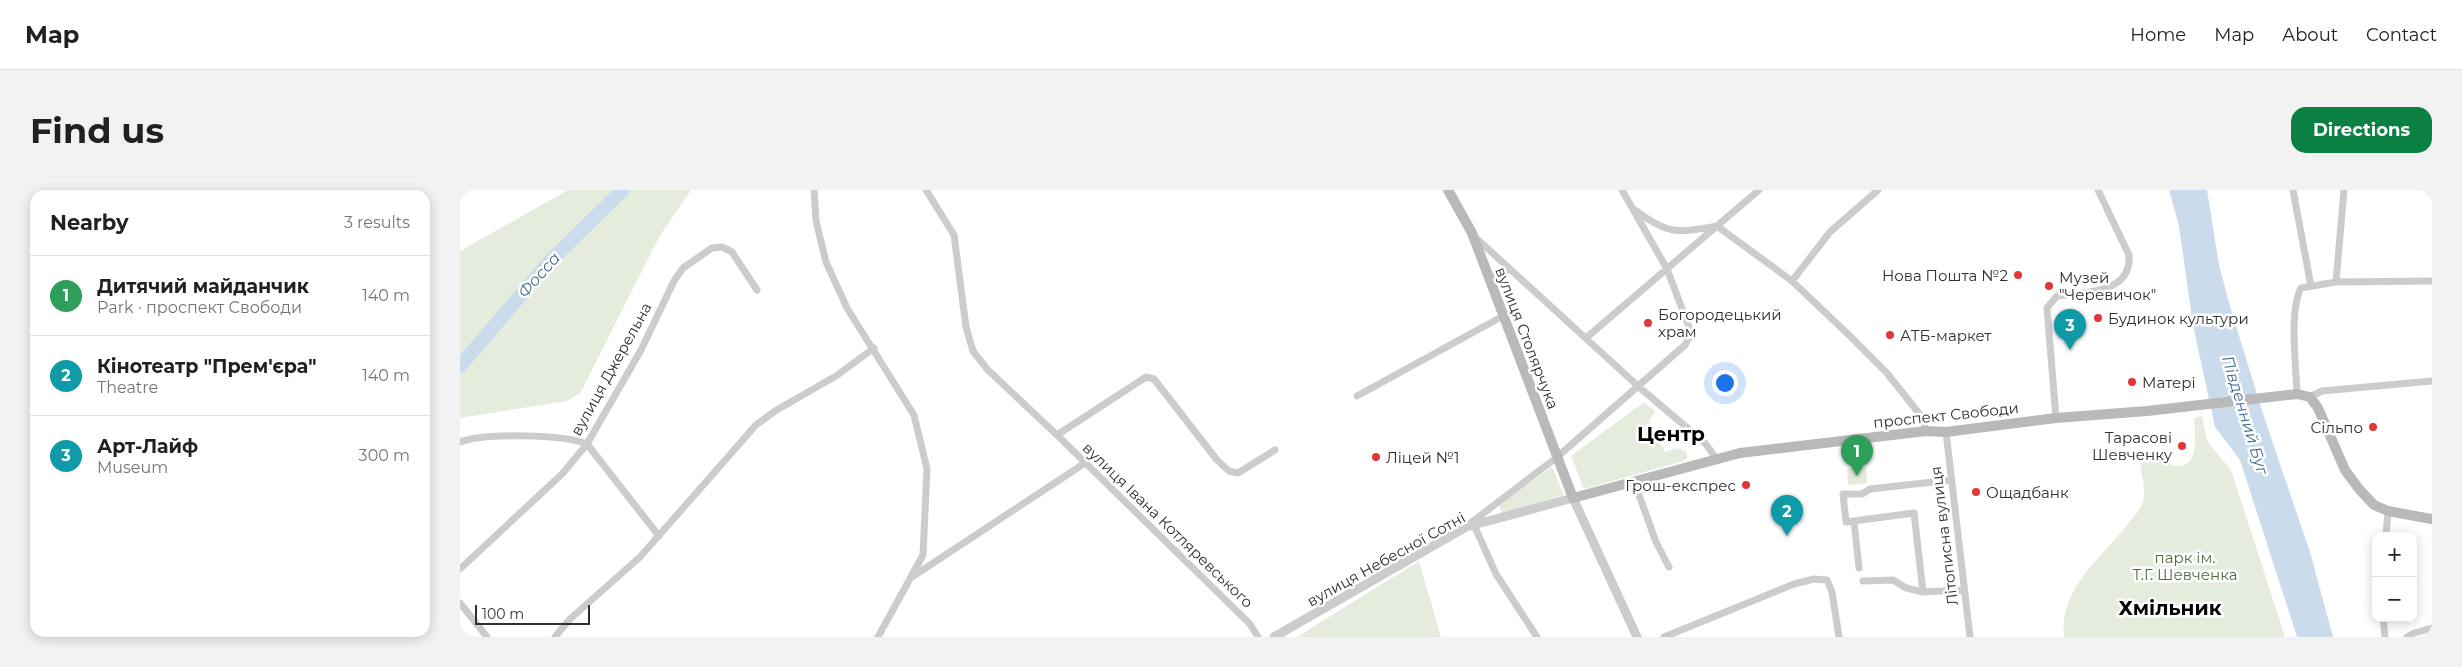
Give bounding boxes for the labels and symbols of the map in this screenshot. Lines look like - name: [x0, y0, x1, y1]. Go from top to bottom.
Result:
- water label: Фосса: [514, 249, 564, 301]
- street label: вулиця Столярчука: [1491, 264, 1563, 412]
- place label: Нова Пошта №2: [1882, 266, 2008, 285]
- place label: Музей "Черевичок": [2059, 268, 2156, 304]
- marker: Нова Пошта №2: [2012, 269, 2024, 281]
- marker: Музей "Черевичок": [2043, 280, 2055, 292]
- street label: вулиця Джерельна: [566, 299, 656, 439]
- place label: Богородецький храм: [1658, 305, 1782, 341]
- pin: 3: [2054, 309, 2086, 350]
- place label: Будинок культури: [2108, 309, 2249, 328]
- marker: Будинок культури: [2092, 312, 2104, 324]
- marker: Богородецький храм: [1642, 317, 1654, 329]
- place label: АТБ-маркет: [1900, 326, 1992, 345]
- marker: АТБ-маркет: [1884, 329, 1896, 341]
- water label: Південний Буг: [2218, 353, 2273, 478]
- your location: [1712, 370, 1738, 396]
- place label: Матері: [2142, 373, 2196, 392]
- marker: Матері: [2126, 376, 2138, 388]
- street label: проспект Свободи: [1872, 398, 2020, 432]
- place label: Сільпо: [2311, 418, 2363, 437]
- marker: Сільпо: [2367, 421, 2379, 433]
- district label: Центр: [1637, 422, 1705, 446]
- place label: Тарасові Шевченку: [2092, 428, 2173, 464]
- pin: 1: [1841, 435, 1873, 476]
- street label: вулиця Івана Котляревського: [1079, 438, 1257, 612]
- marker: Тарасові Шевченку: [2176, 440, 2188, 452]
- place label: Ліцей №1: [1386, 448, 1459, 467]
- marker: Ліцей №1: [1370, 451, 1382, 463]
- street label: Літописна вулиця: [1926, 465, 1962, 607]
- place label: Грош-експрес: [1625, 476, 1736, 495]
- marker: Грош-експрес: [1740, 479, 1752, 491]
- place label: Ощадбанк: [1986, 483, 2069, 502]
- marker: Ощадбанк: [1970, 486, 1982, 498]
- pin: 2: [1771, 495, 1803, 536]
- street label: вулиця Небесної Сотні: [1304, 508, 1468, 610]
- park label: парк ім. Т.Г. Шевченка: [2133, 548, 2237, 584]
- district label: Хмільник: [2119, 596, 2222, 620]
- scale bar: [475, 602, 590, 625]

